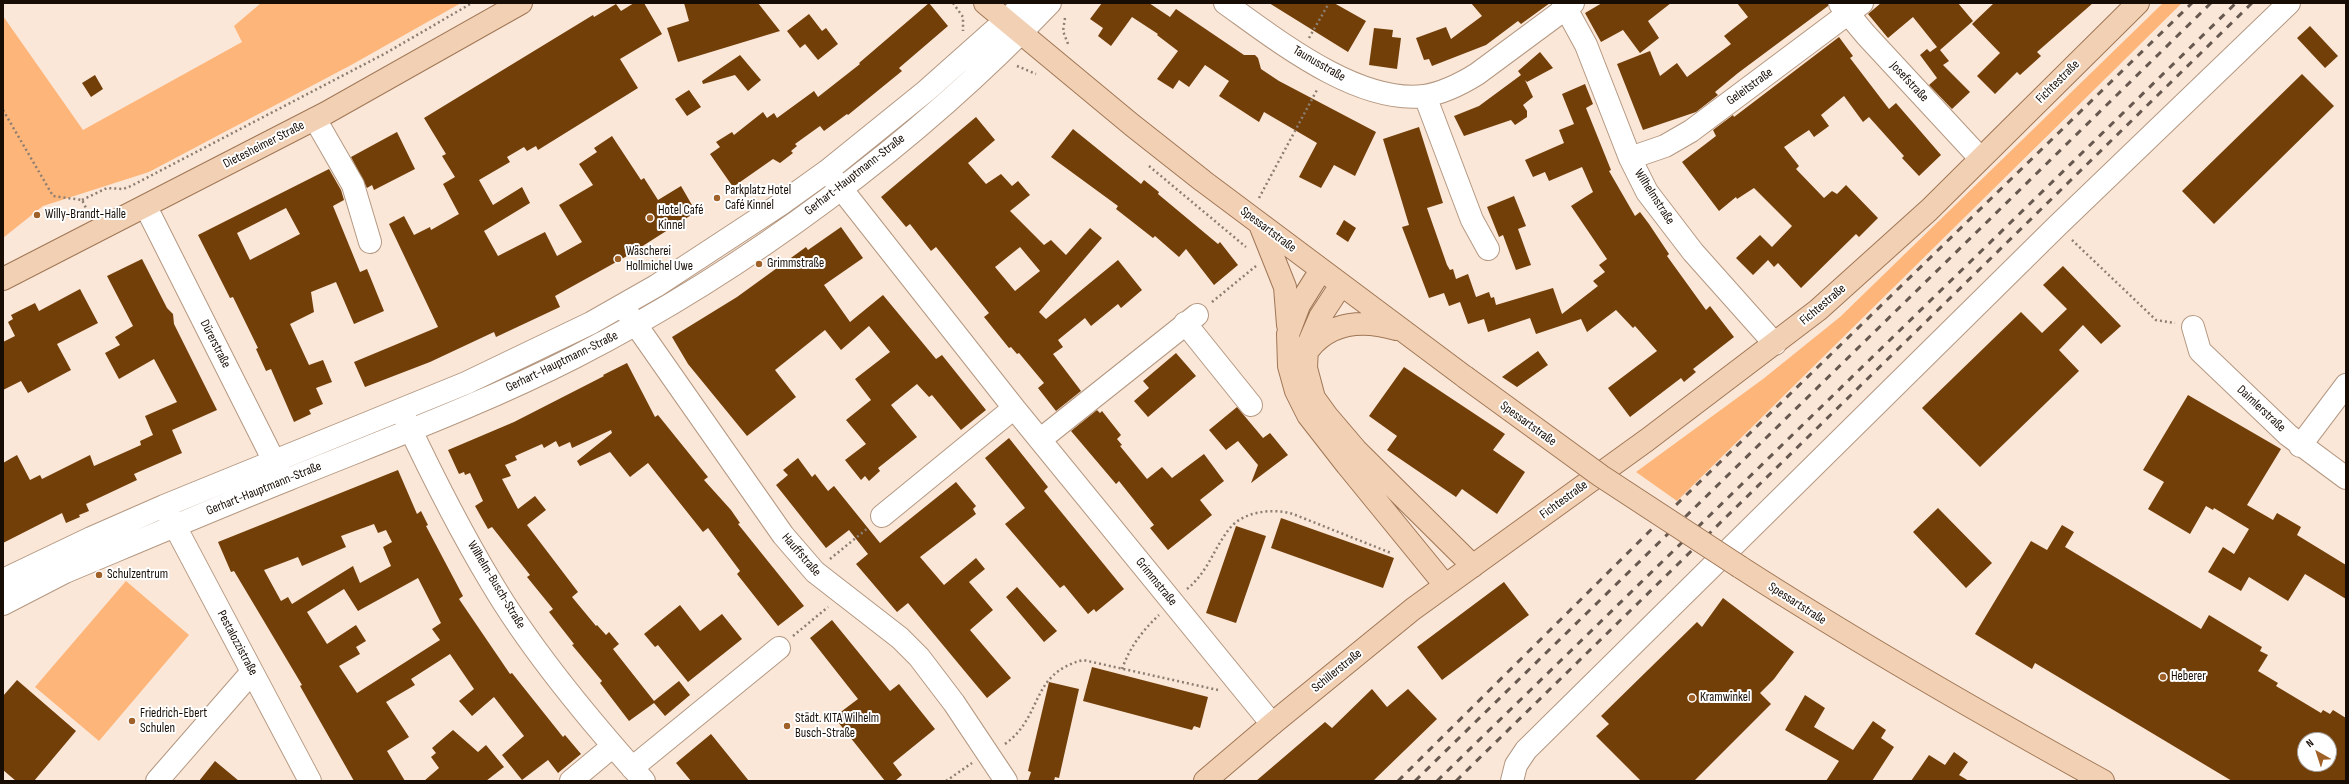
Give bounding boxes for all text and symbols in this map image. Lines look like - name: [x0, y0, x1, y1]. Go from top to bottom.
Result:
- street label: Taunusstraße: [1290, 43, 1348, 85]
- street label: Fichtestraße: [2033, 57, 2083, 107]
- street label: Josefstraße: [1886, 59, 1932, 105]
- street label: Geleitstraße: [1724, 65, 1776, 109]
- street label: Dietesheimer Straße: [221, 118, 307, 172]
- street label: Gerhart-Hauptmann-Straße: [802, 131, 908, 219]
- street label: Wilhelmstraße: [1630, 166, 1678, 228]
- place label: Parkplatz Hotel Café Kinnel: [725, 183, 791, 214]
- marker: Parkplatz Hotel Café Kinnel: [712, 193, 722, 203]
- place label: Hotel Café Kinnel: [658, 203, 703, 234]
- street label: Spessartstraße: [1237, 204, 1299, 256]
- place label: Willy-Brandt-Halle: [45, 207, 126, 223]
- marker: Willy-Brandt-Halle: [32, 210, 42, 220]
- marker: Hotel Café Kinnel: [645, 213, 655, 223]
- place label: Wäscherei Hollmichel Uwe: [626, 244, 693, 275]
- marker: Wäscherei Hollmichel Uwe: [613, 254, 623, 264]
- place label: Grimmstraße: [767, 256, 824, 272]
- marker: Grimmstraße: [754, 259, 764, 269]
- street label: Fichtestraße: [1797, 281, 1849, 329]
- street label: Dürerstraße: [196, 317, 234, 371]
- street label: Gerhart-Hauptmann-Straße: [503, 328, 621, 396]
- street label: Daimlerstraße: [2233, 382, 2289, 436]
- street label: Spessartstraße: [1497, 398, 1559, 450]
- street label: Gerhart-Hauptmann-Straße: [204, 459, 324, 519]
- street label: Fichtestraße: [1537, 477, 1591, 523]
- street label: Hauffstraße: [778, 530, 824, 580]
- street label: Wilhelm-Busch-Straße: [464, 538, 528, 632]
- street label: Grimmstraße: [1132, 555, 1180, 609]
- place label: Schulzentrum: [107, 567, 168, 583]
- marker: Schulzentrum: [94, 570, 104, 580]
- street label: Spessartstraße: [1765, 580, 1829, 628]
- street label: Pestalozzistraße: [213, 608, 261, 678]
- street label: Schillerstraße: [1309, 646, 1365, 696]
- place label: Heberer: [2171, 669, 2206, 685]
- marker: Heberer: [2158, 672, 2168, 682]
- place label: Kramwinkel: [1700, 690, 1750, 706]
- marker: Kramwinkel: [1687, 693, 1697, 703]
- place label: Friedrich-Ebert Schulen: [140, 706, 207, 737]
- place label: Städt. KITA Wilhelm Busch-Straße: [795, 711, 879, 742]
- marker: Friedrich-Ebert Schulen: [127, 716, 137, 726]
- marker: Städt. KITA Wilhelm Busch-Straße: [782, 721, 792, 731]
- north arrow: [2297, 732, 2337, 772]
- text: N: [2303, 736, 2316, 750]

